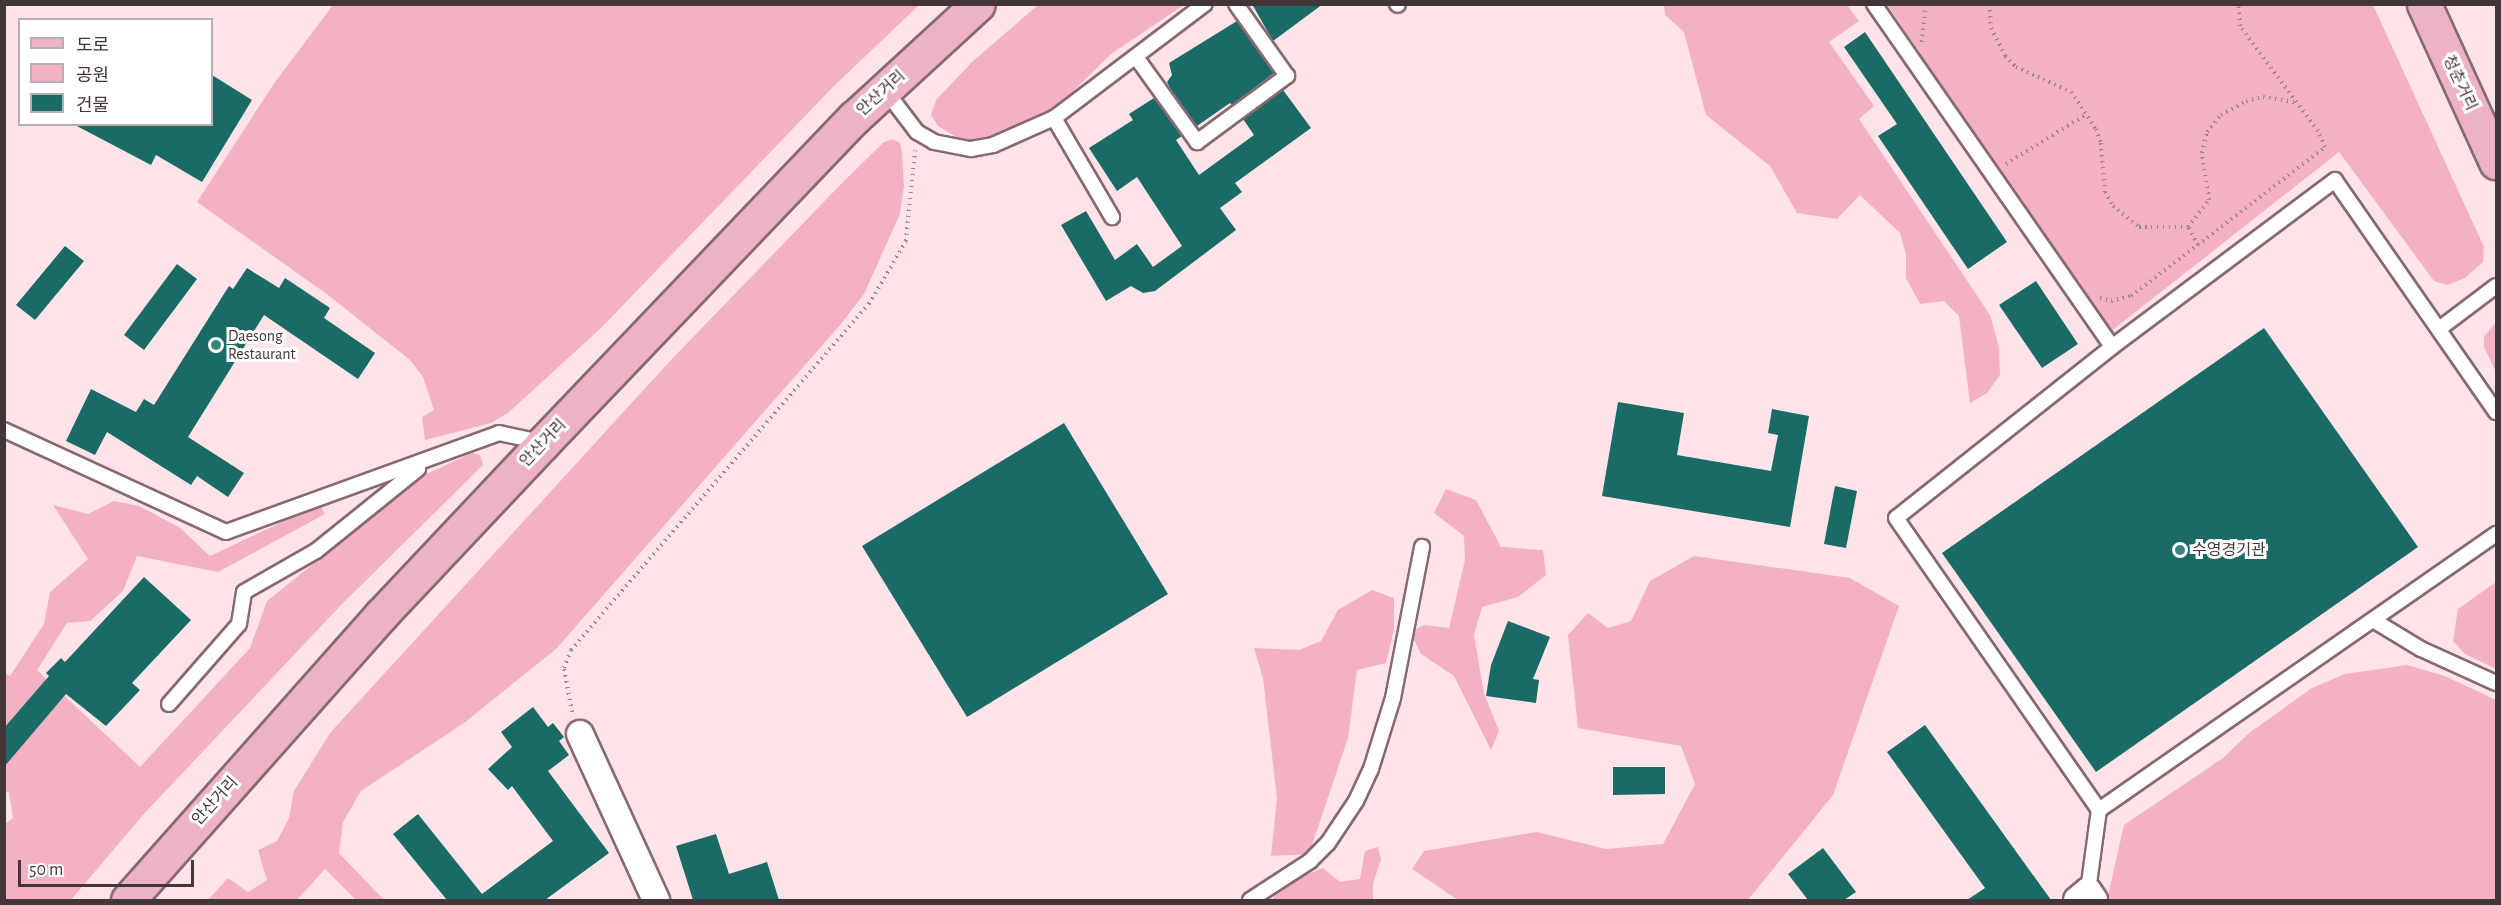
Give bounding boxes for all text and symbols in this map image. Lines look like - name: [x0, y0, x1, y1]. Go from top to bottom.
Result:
- legend: [18, 18, 213, 126]
- text: 도로: [76, 37, 109, 55]
- street label: 청춘거리: [2439, 52, 2481, 114]
- street label: 안산거리: [853, 66, 909, 120]
- text: 공원: [76, 67, 109, 85]
- text: 건물: [76, 97, 109, 115]
- place label: Daesong Restaurant: [228, 326, 296, 364]
- marker: Daesong Restaurant: [209, 338, 223, 352]
- street label: 안산거리: [516, 415, 570, 471]
- place label: 수영경기관: [2192, 540, 2266, 560]
- marker: 수영경기관: [2173, 543, 2187, 557]
- street label: 안산거리: [188, 773, 242, 829]
- scale bar: [21, 848, 196, 886]
- text: 50 m: [29, 861, 63, 879]

